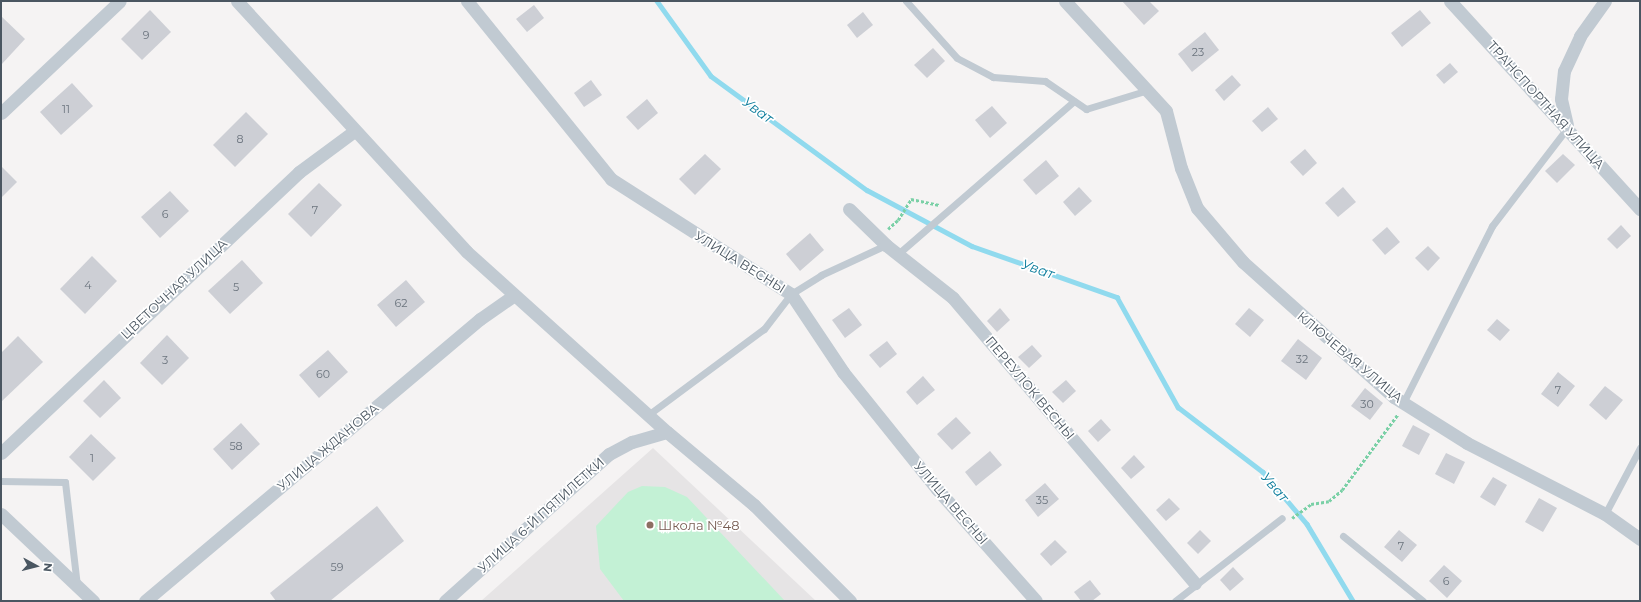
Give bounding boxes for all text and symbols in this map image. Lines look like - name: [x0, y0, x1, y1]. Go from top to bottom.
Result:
- house number: 9: [143, 28, 149, 42]
- street label: ТРАНСПОРТНАЯ УЛИЦА: [1484, 38, 1608, 172]
- house number: 23: [1192, 45, 1204, 59]
- water label: Уват: [739, 93, 777, 127]
- house number: 11: [62, 102, 70, 116]
- house number: 8: [236, 132, 244, 146]
- house number: 7: [312, 203, 318, 217]
- house number: 6: [162, 207, 168, 221]
- street label: УЛИЦА ВЕСНЫ: [692, 228, 788, 296]
- street label: ЦВЕТОЧНАЯ УЛИЦА: [118, 236, 230, 342]
- water label: Уват: [1019, 256, 1057, 282]
- house number: 4: [84, 278, 92, 292]
- house number: 5: [233, 280, 239, 294]
- house number: 62: [395, 296, 407, 310]
- street label: КЛЮЧЕВАЯ УЛИЦА: [1294, 308, 1406, 406]
- street label: ПЕРЕУЛОК ВЕСНЫ: [982, 333, 1078, 443]
- house number: 32: [1296, 352, 1308, 366]
- house number: 3: [162, 353, 168, 367]
- house number: 60: [316, 367, 330, 381]
- house number: 7: [1555, 383, 1561, 397]
- house number: 30: [1360, 397, 1374, 411]
- street label: УЛИЦА ЖДАНОВА: [274, 400, 382, 494]
- house number: 58: [229, 439, 243, 453]
- house number: 1: [90, 451, 94, 465]
- street label: УЛИЦА 6-Й ПЯТИЛЕТКИ: [475, 454, 607, 576]
- street label: УЛИЦА ВЕСНЫ: [911, 459, 991, 547]
- water label: Уват: [1258, 469, 1292, 505]
- house number: 35: [1036, 493, 1048, 507]
- place label: Школа №48: [658, 517, 739, 533]
- marker: Школа №48: [645, 520, 655, 530]
- house number: 7: [1398, 539, 1404, 553]
- north arrow: [16, 546, 56, 586]
- house number: 59: [331, 560, 343, 574]
- text: N: [40, 562, 55, 573]
- house number: 6: [1443, 574, 1449, 588]

